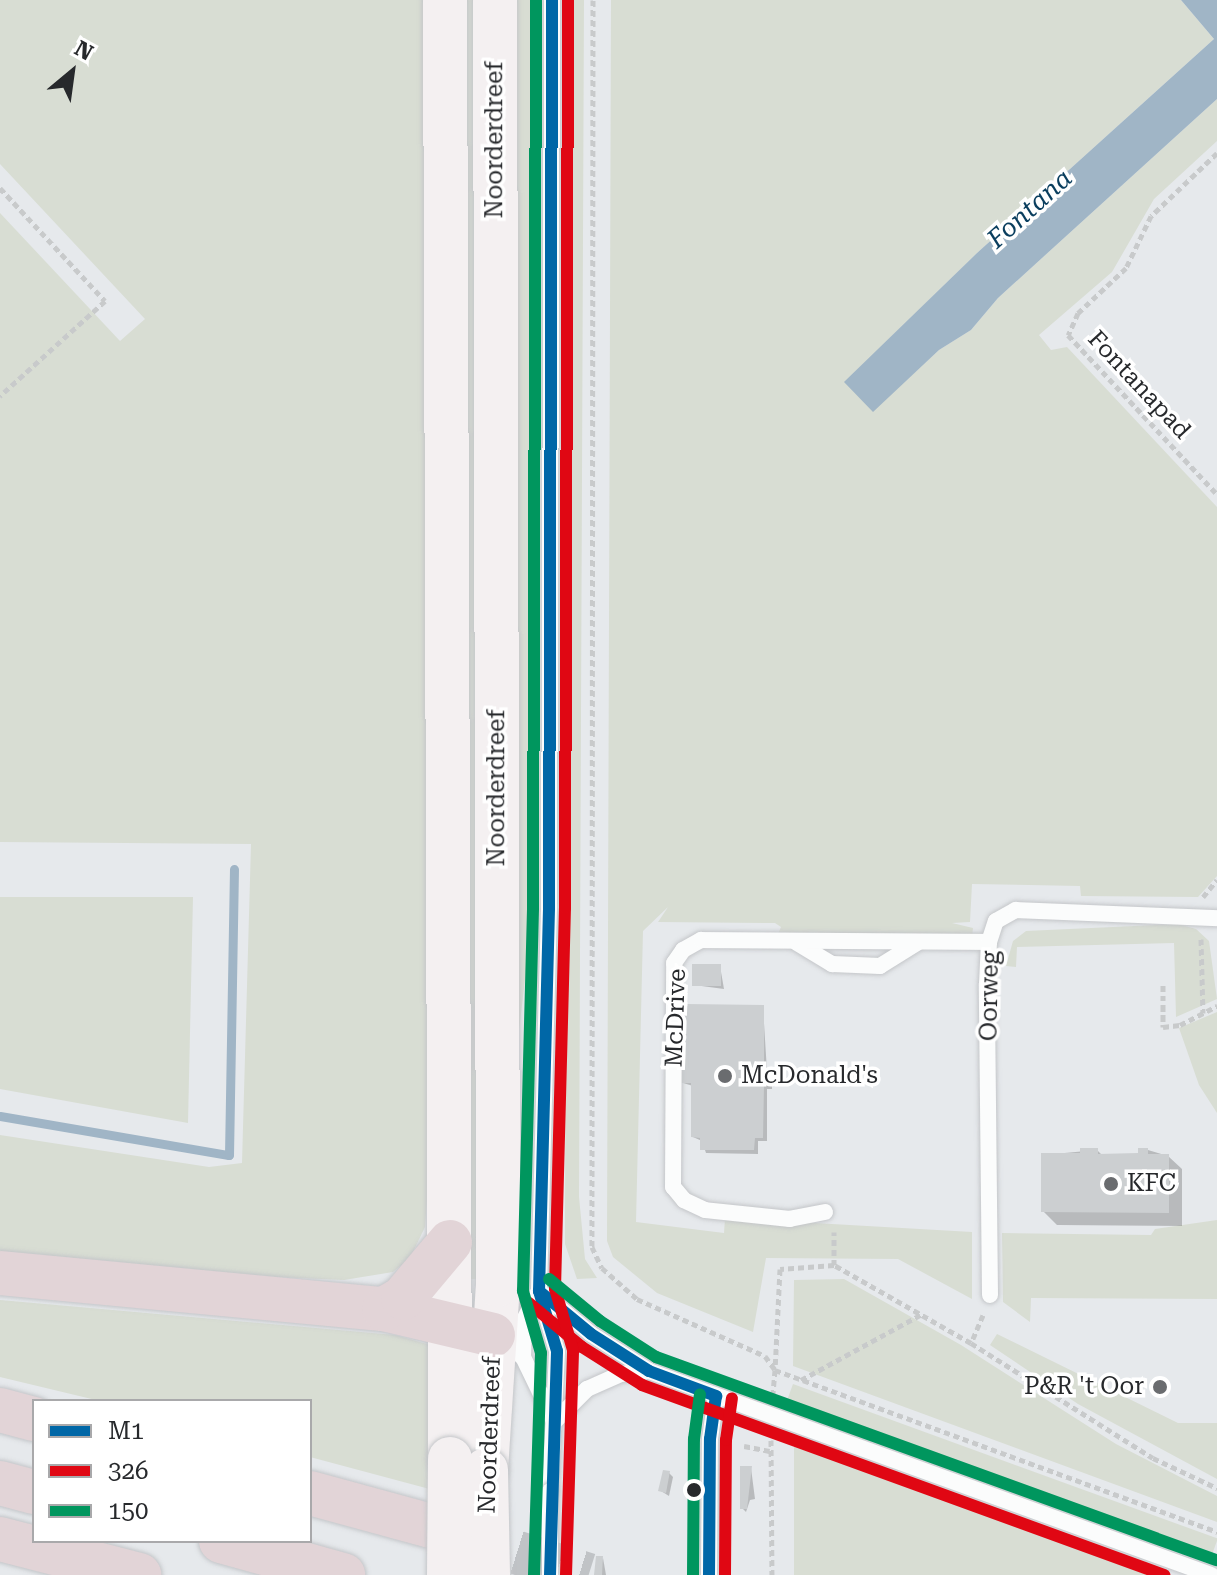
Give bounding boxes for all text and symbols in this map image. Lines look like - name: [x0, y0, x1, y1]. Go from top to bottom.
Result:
- north arrow: [32, 32, 112, 112]
- text: N: [70, 36, 97, 66]
- street label: Noorderdreef: [481, 62, 509, 218]
- water label: Fontana: [981, 163, 1079, 255]
- street label: Fontanapad: [1082, 325, 1196, 445]
- street label: Noorderdreef: [483, 710, 511, 866]
- street label: Oorweg: [975, 951, 1005, 1041]
- street label: McDrive: [660, 968, 692, 1068]
- place label: McDonald's: [741, 1062, 878, 1090]
- marker: McDonald's: [716, 1067, 734, 1085]
- place label: KFC: [1127, 1170, 1176, 1198]
- marker: KFC: [1102, 1175, 1120, 1193]
- street label: Noorderdreef: [473, 1356, 507, 1514]
- place label: P&R 't Oor: [1024, 1373, 1144, 1401]
- marker: P&R 't Oor: [1151, 1378, 1169, 1396]
- legend: [32, 1399, 312, 1543]
- text: M1: [108, 1417, 144, 1445]
- text: 326: [108, 1457, 148, 1485]
- unlabelled marker: [686, 1482, 702, 1498]
- text: 150: [108, 1497, 148, 1525]

